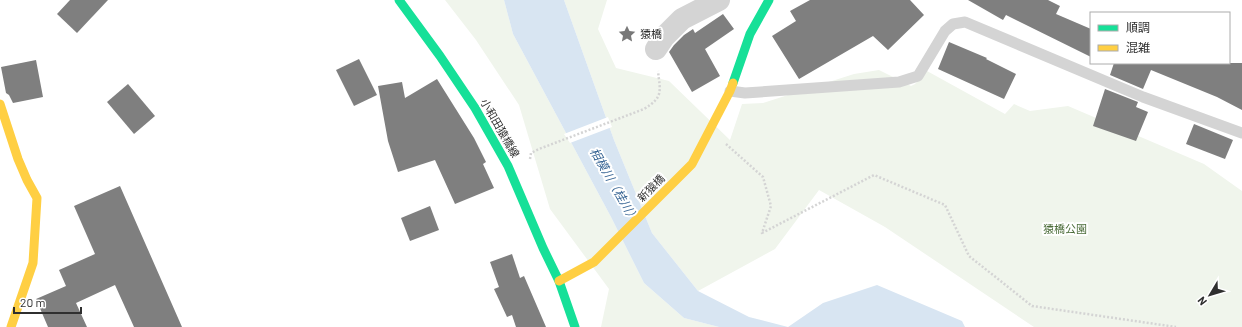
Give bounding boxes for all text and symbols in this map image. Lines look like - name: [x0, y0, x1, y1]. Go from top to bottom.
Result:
- legend: [1090, 12, 1230, 64]
- text: 順調: [1126, 20, 1150, 34]
- place icon: 猿橋: [617, 24, 637, 44]
- place label: 猿橋: [640, 27, 662, 40]
- text: 混雑: [1126, 40, 1150, 54]
- street label: 小和田猿橋線: [478, 96, 523, 160]
- water label: 相模川（桂川）: [588, 145, 642, 224]
- street label: 新猿橋: [634, 171, 667, 204]
- park label: 猿橋公園: [1043, 222, 1087, 235]
- north arrow: [1190, 275, 1230, 315]
- scale bar: [14, 289, 81, 315]
- text: 20 m: [20, 295, 46, 309]
- text: N: [1194, 295, 1209, 308]

